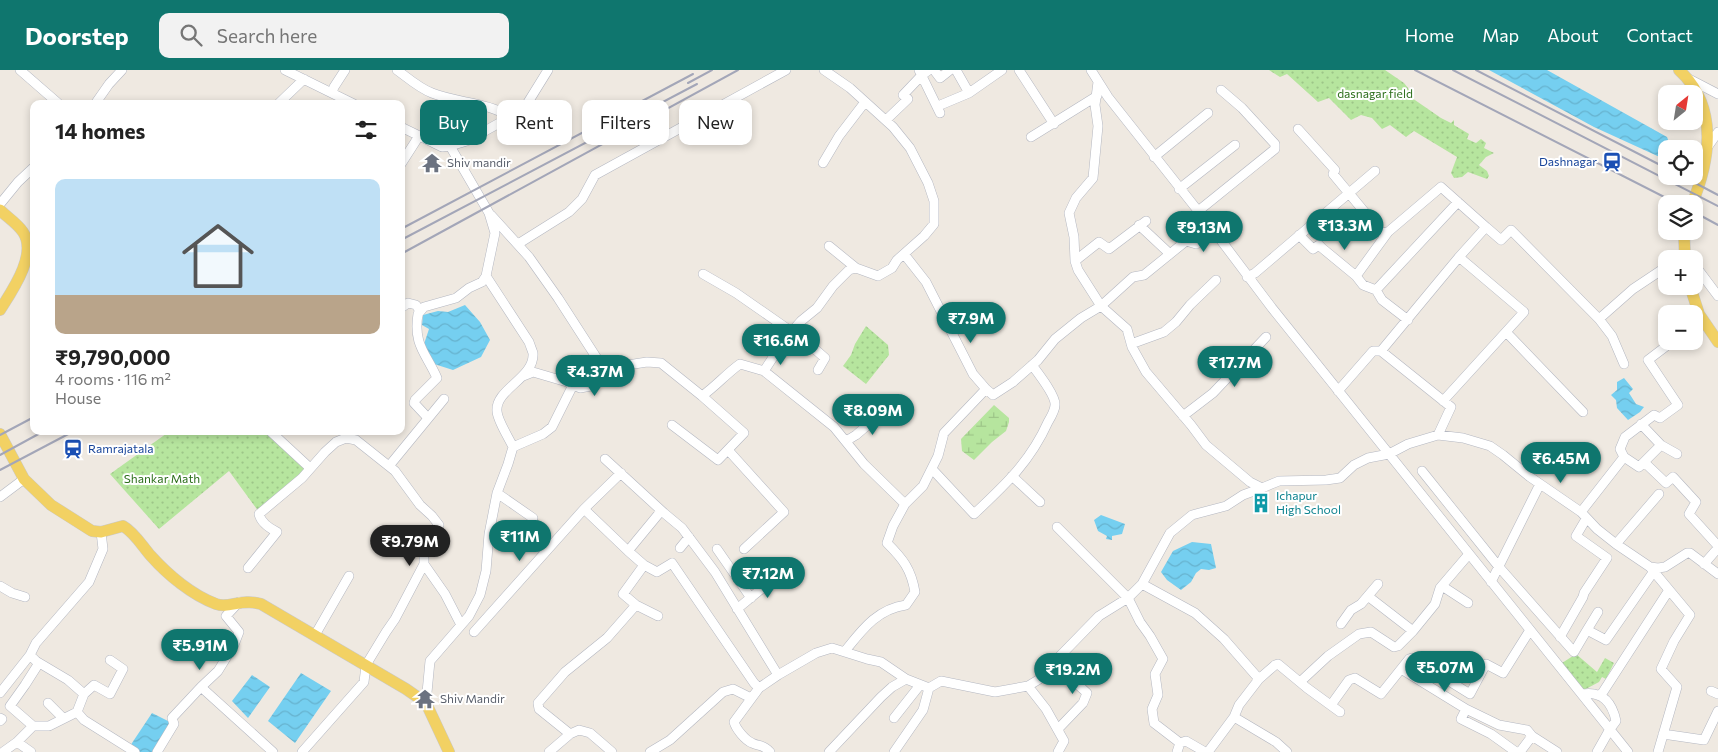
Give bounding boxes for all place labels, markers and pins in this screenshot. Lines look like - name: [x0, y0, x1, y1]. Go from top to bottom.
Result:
- station icon: Dashnagar: [1601, 151, 1623, 173]
- temple icon: Shiv mandir: [421, 152, 443, 174]
- place label: Dashnagar: [1539, 154, 1597, 168]
- place label: Shiv mandir: [447, 155, 511, 169]
- pin: ₹13.3M: [1304, 208, 1386, 251]
- pin: ₹9.13M: [1163, 210, 1245, 253]
- pin: ₹7.9M: [936, 302, 1006, 344]
- pin: ₹16.6M: [740, 324, 822, 366]
- pin: ₹17.7M: [1194, 346, 1276, 388]
- pin: ₹4.37M: [554, 354, 636, 397]
- pin: ₹8.09M: [832, 394, 914, 436]
- station icon: Ramrajatala: [62, 438, 84, 460]
- place label: Ramrajatala: [88, 441, 154, 455]
- pin: ₹6.45M: [1520, 442, 1602, 484]
- place label: Ichapur High School: [1276, 488, 1341, 516]
- building icon: Ichapur High School: [1250, 492, 1272, 514]
- pin: ₹11M: [490, 520, 550, 562]
- pin: ₹9.79M: [369, 524, 451, 567]
- pin: ₹7.12M: [727, 556, 809, 599]
- pin: ₹5.91M: [159, 628, 241, 671]
- pin: ₹5.07M: [1404, 650, 1486, 693]
- pin: ₹19.2M: [1032, 652, 1114, 695]
- temple icon: Shiv Mandir: [414, 688, 436, 710]
- place label: Shiv Mandir: [440, 691, 505, 705]

